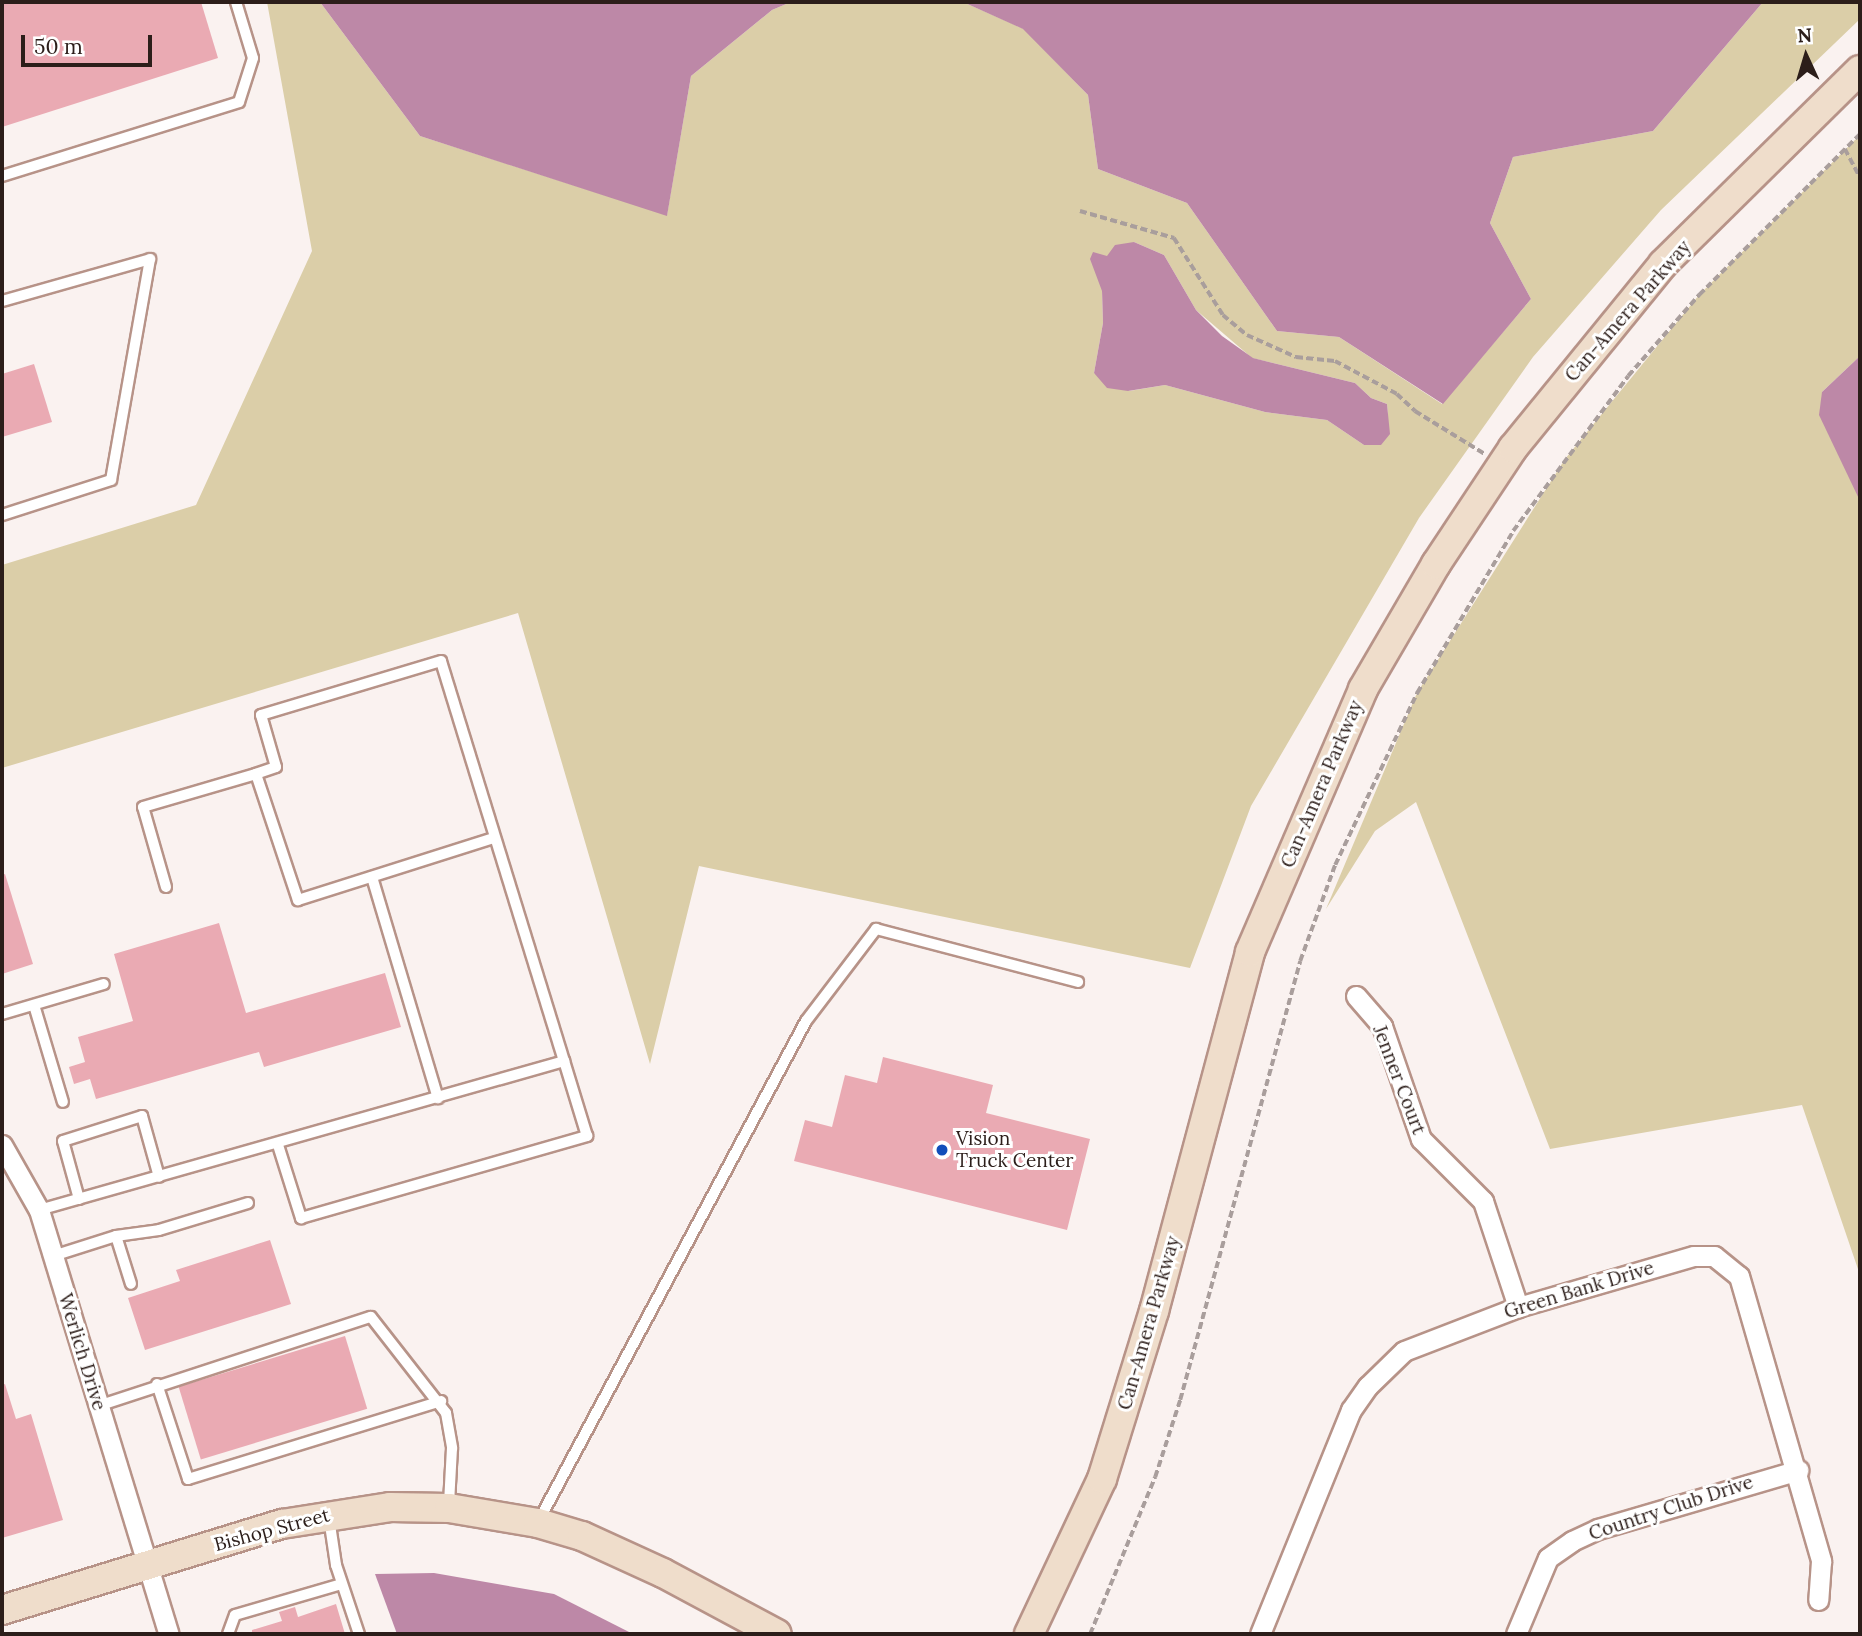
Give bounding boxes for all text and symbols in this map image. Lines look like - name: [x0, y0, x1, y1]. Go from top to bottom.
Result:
- scale bar: [24, 21, 156, 65]
- north arrow: [1771, 21, 1841, 91]
- text: N: [1796, 23, 1813, 48]
- text: 50 m: [34, 33, 83, 60]
- street label: Can-Amera Parkway: [1560, 236, 1696, 386]
- street label: Can-Amera Parkway: [1276, 697, 1368, 871]
- street label: Jenner Court: [1368, 1022, 1430, 1138]
- place label: Vision Truck Center: [956, 1128, 1074, 1172]
- marker: Vision Truck Center: [934, 1142, 950, 1158]
- street label: Can-Amera Parkway: [1113, 1233, 1185, 1413]
- street label: Green Bank Drive: [1501, 1256, 1657, 1324]
- street label: Werlich Drive: [53, 1291, 111, 1413]
- street label: Country Club Drive: [1586, 1471, 1756, 1545]
- street label: Bishop Street: [212, 1504, 332, 1556]

